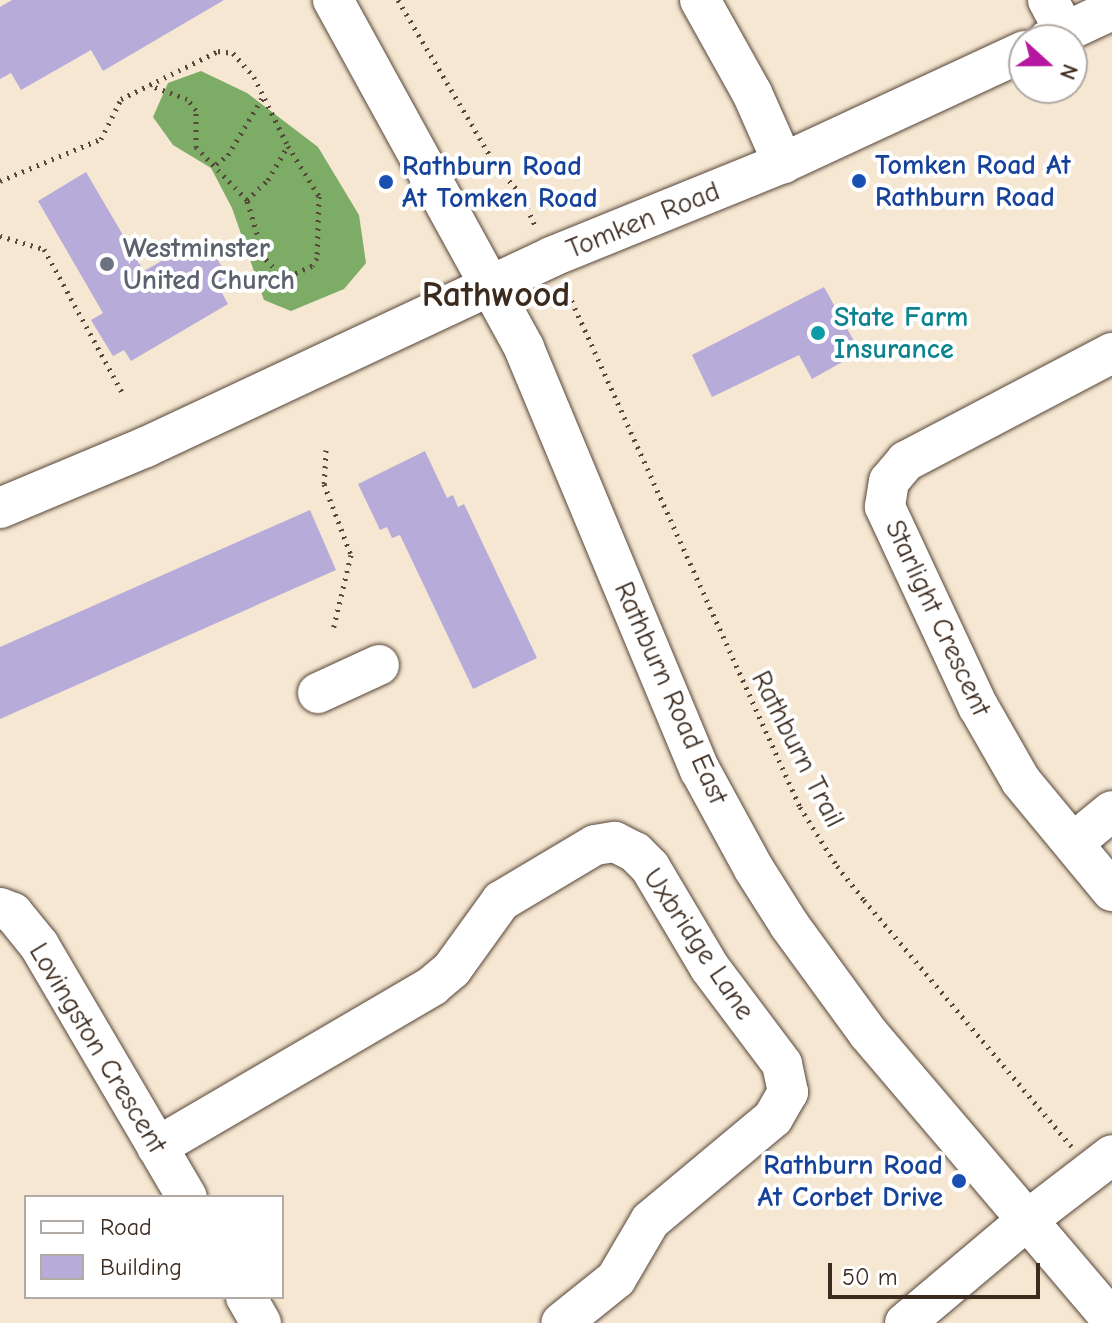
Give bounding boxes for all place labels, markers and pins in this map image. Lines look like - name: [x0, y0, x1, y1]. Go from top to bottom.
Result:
- place label: Tomken Road At Rathburn Road: [875, 148, 1071, 214]
- place label: Rathburn Road At Tomken Road: [402, 149, 598, 215]
- marker: Tomken Road At Rathburn Road: [850, 172, 868, 190]
- marker: Rathburn Road At Tomken Road: [377, 173, 395, 191]
- place label: Westminster United Church: [123, 231, 295, 297]
- marker: Westminster United Church: [98, 255, 116, 273]
- place label: State Farm Insurance: [834, 300, 968, 366]
- marker: State Farm Insurance: [809, 324, 827, 342]
- place label: Rathburn Road At Corbet Drive: [758, 1148, 943, 1214]
- marker: Rathburn Road At Corbet Drive: [950, 1172, 968, 1190]

